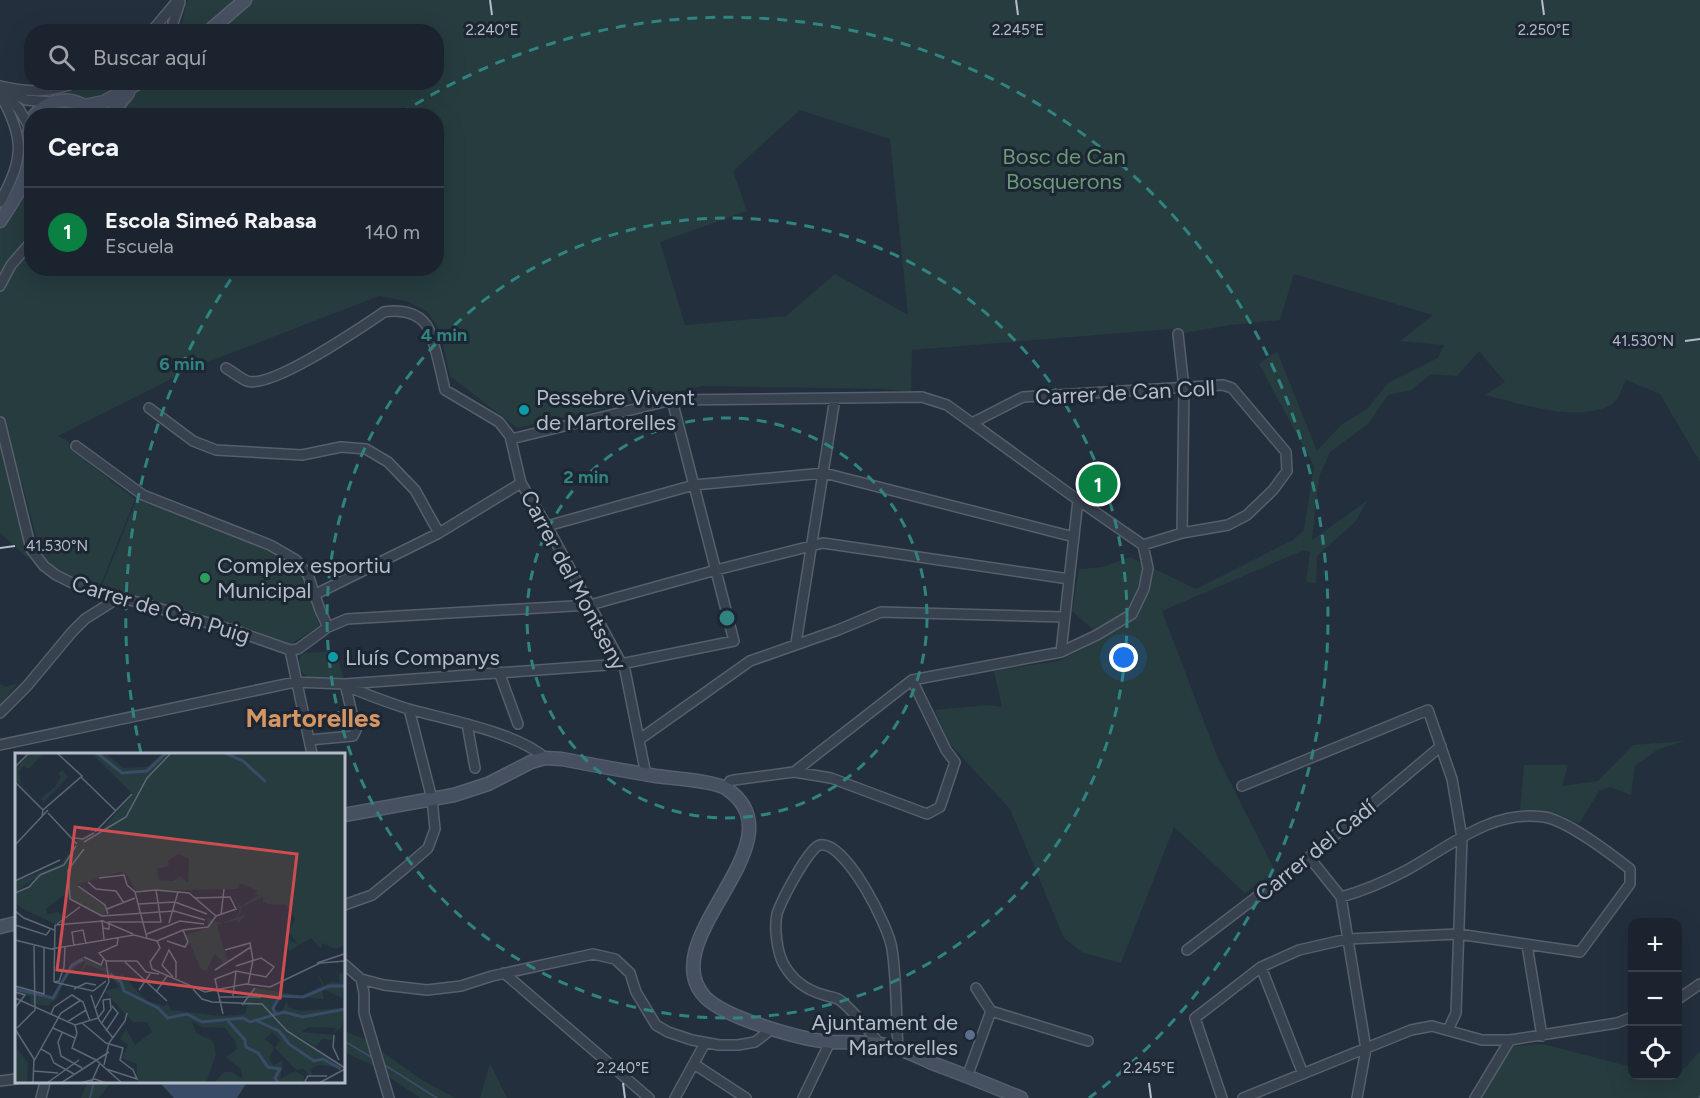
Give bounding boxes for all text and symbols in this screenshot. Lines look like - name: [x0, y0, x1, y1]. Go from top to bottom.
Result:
- text: 2.240°E: [465, 21, 519, 39]
- text: 2.245°E: [992, 21, 1044, 39]
- text: 2.250°E: [1518, 21, 1570, 39]
- search box: [24, 24, 444, 90]
- icon: search: [45, 41, 78, 74]
- text: Buscar aquí: [93, 44, 206, 71]
- text: Cerca: [48, 131, 119, 163]
- park label: Bosc de Can Bosquerons: [1002, 143, 1126, 195]
- text: Escola Simeó Rabasa: [105, 207, 317, 234]
- text: 1: [63, 220, 72, 244]
- text: 140 m: [365, 220, 420, 244]
- text: Escuela: [105, 234, 174, 258]
- text: 4 min: [421, 324, 467, 346]
- text: 41.530°N: [1612, 332, 1674, 350]
- text: 6 min: [159, 353, 205, 375]
- street label: Carrer de Can Coll: [1034, 374, 1216, 411]
- place label: Pessebre Vivent de Martorelles: [536, 384, 695, 436]
- marker: Pessebre Vivent de Martorelles: [517, 403, 531, 417]
- pin: 1: [1078, 462, 1118, 506]
- text: 2 min: [563, 466, 609, 488]
- street label: Carrer del Montseny: [515, 486, 633, 675]
- text: 41.530°N: [26, 537, 88, 555]
- place label: Complex esportiu Municipal: [217, 552, 391, 604]
- street label: Carrer de Can Puig: [68, 570, 253, 649]
- marker: Complex esportiu Municipal: [198, 571, 212, 585]
- centre of rings: [717, 608, 737, 628]
- your location: [1109, 643, 1138, 672]
- place label: Lluís Companys: [345, 644, 500, 671]
- marker: Lluís Companys: [326, 650, 340, 664]
- district label: Martorelles: [246, 702, 380, 734]
- inset map: [15, 753, 345, 1083]
- street label: Carrer del Cadí: [1250, 793, 1382, 907]
- map controls: [1628, 918, 1682, 1080]
- button: +: [1628, 918, 1682, 972]
- button: −: [1628, 972, 1682, 1026]
- place label: Ajuntament de Martorelles: [811, 1009, 958, 1061]
- button: locate: [1628, 1026, 1682, 1080]
- marker: Ajuntament de Martorelles: [963, 1028, 977, 1042]
- text: 2.240°E: [596, 1059, 650, 1077]
- text: 2.245°E: [1123, 1059, 1175, 1077]

